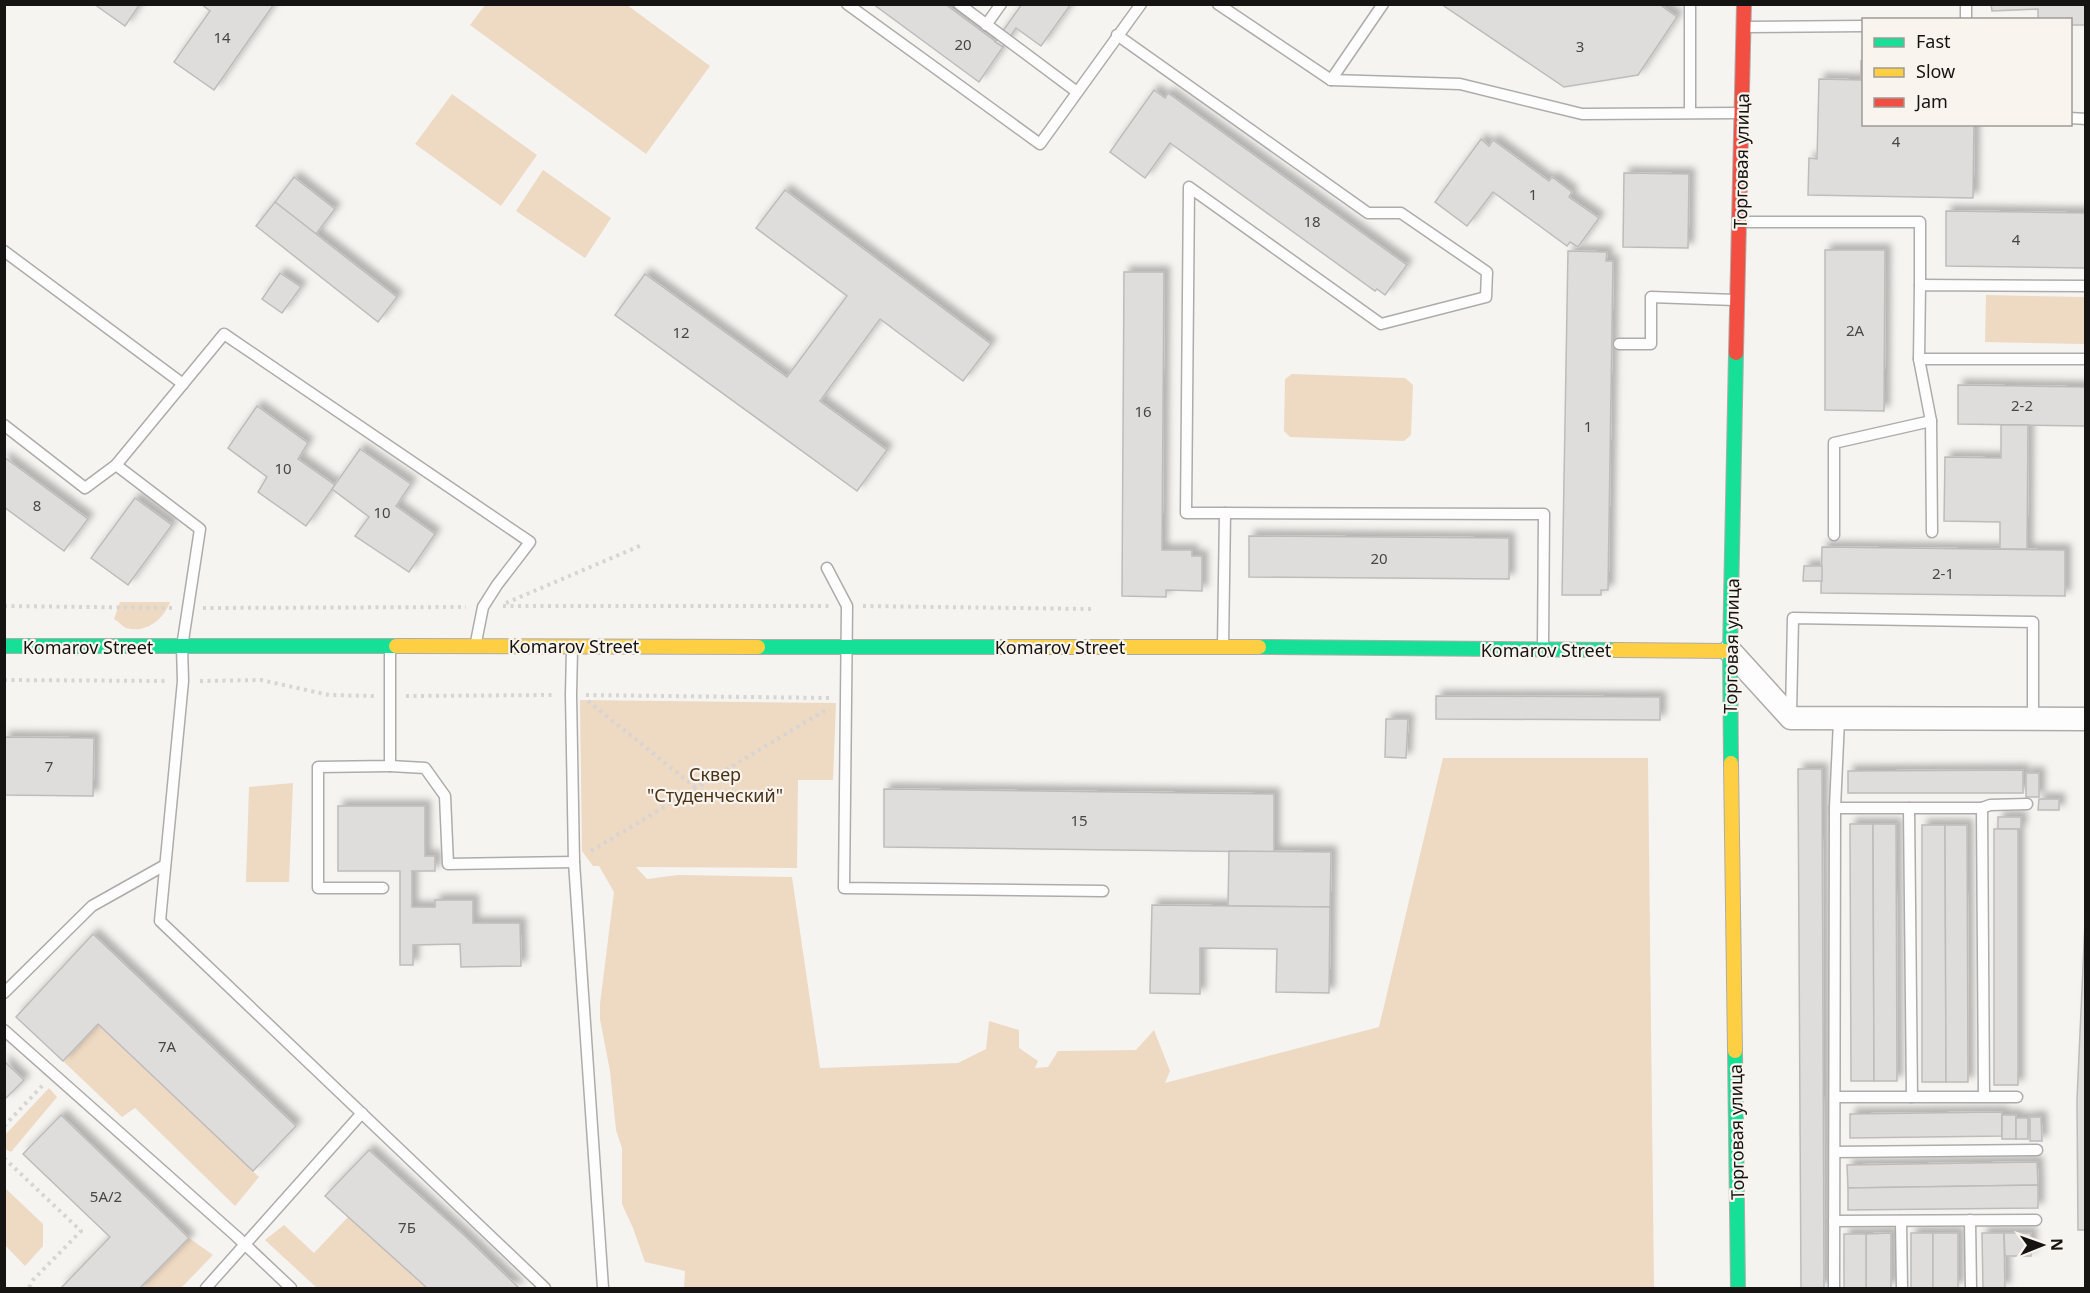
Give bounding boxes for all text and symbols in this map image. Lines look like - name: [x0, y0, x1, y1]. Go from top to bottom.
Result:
- legend: [1862, 18, 2072, 126]
- house number: 14: [213, 27, 231, 47]
- text: Fast: [1916, 29, 1951, 53]
- house number: 20: [954, 34, 972, 54]
- house number: 3: [1576, 36, 1584, 56]
- text: Slow: [1916, 59, 1955, 83]
- text: Jam: [1914, 89, 1948, 113]
- street label: Торговая улица: [1728, 93, 1754, 229]
- house number: 4: [1892, 131, 1901, 151]
- house number: 1: [1529, 184, 1537, 204]
- house number: 18: [1303, 211, 1321, 231]
- house number: 4: [2012, 229, 2021, 249]
- house number: 2А: [1846, 320, 1865, 340]
- house number: 12: [672, 322, 690, 342]
- house number: 2-2: [2011, 395, 2033, 415]
- house number: 16: [1134, 401, 1152, 421]
- house number: 1: [1584, 416, 1592, 436]
- house number: 10: [274, 458, 292, 478]
- house number: 8: [33, 495, 41, 515]
- house number: 10: [373, 502, 391, 522]
- house number: 20: [1370, 548, 1388, 568]
- house number: 2-1: [1932, 563, 1954, 583]
- street label: Торговая улица: [1718, 578, 1744, 714]
- street label: Komarov Street: [509, 634, 640, 658]
- street label: Komarov Street: [23, 635, 154, 659]
- street label: Komarov Street: [995, 635, 1126, 659]
- street label: Komarov Street: [1481, 638, 1612, 662]
- house number: 7: [45, 756, 53, 776]
- park label: Сквер "Студенческий": [647, 762, 783, 807]
- house number: 15: [1070, 810, 1088, 830]
- house number: 7А: [158, 1036, 177, 1056]
- street label: Торговая улица: [1723, 1064, 1749, 1200]
- house number: 5А/2: [90, 1186, 122, 1206]
- north arrow: [2012, 1215, 2072, 1275]
- house number: 7Б: [398, 1217, 416, 1237]
- text: N: [2046, 1238, 2068, 1251]

